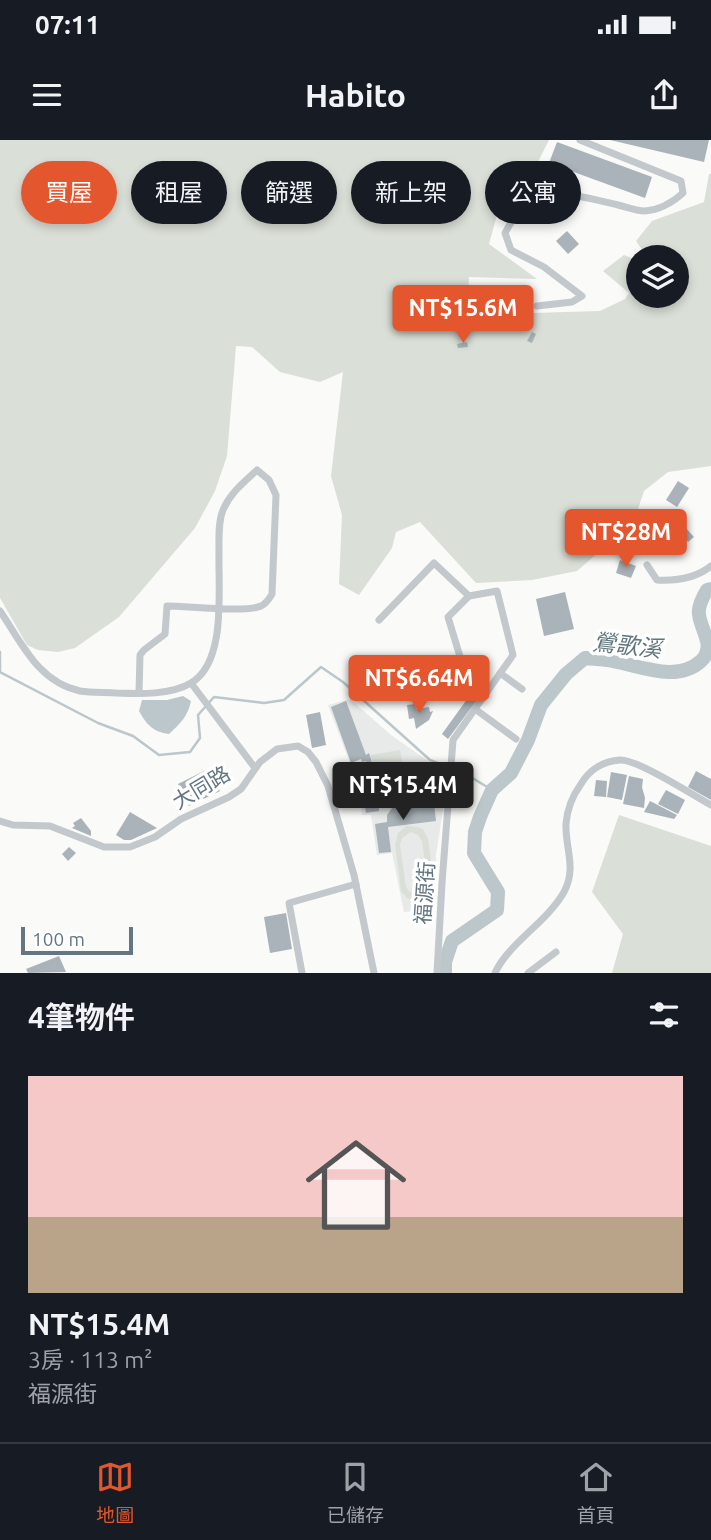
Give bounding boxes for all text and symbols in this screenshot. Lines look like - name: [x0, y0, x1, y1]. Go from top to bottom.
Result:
- text: 07:11: [35, 10, 100, 39]
- icon: menu: [28, 76, 66, 114]
- icon: share: [645, 76, 683, 114]
- text: Habito: [305, 77, 406, 113]
- chip: 買屋: [21, 161, 117, 224]
- chip: 租屋: [131, 161, 227, 224]
- chip: 篩選: [241, 161, 337, 224]
- chip: 新上架: [351, 161, 471, 224]
- chip: 公寓: [485, 161, 581, 224]
- map controls: [626, 245, 689, 308]
- button: layers: [626, 245, 689, 308]
- pin: NT$15.6M: [391, 286, 535, 345]
- text: NT$15.6M: [409, 295, 517, 320]
- pin: NT$28M: [569, 510, 683, 569]
- text: NT$28M: [581, 519, 671, 544]
- water label: 鶯歌溪: [591, 629, 666, 661]
- pin: NT$6.64M: [347, 656, 491, 715]
- text: NT$6.64M: [365, 665, 473, 690]
- street label: 大同路: [168, 760, 234, 814]
- pin: NT$15.4M: [331, 762, 475, 822]
- text: NT$15.4M: [349, 772, 457, 797]
- street label: 福源街: [410, 861, 438, 925]
- scale bar: [21, 924, 133, 956]
- text: 100 m: [32, 928, 85, 950]
- icon: filters: [645, 996, 683, 1034]
- text: 4筆物件: [28, 1000, 135, 1034]
- icon: home: [293, 1122, 419, 1248]
- text: NT$15.4M: [28, 1307, 170, 1341]
- text: 3房 · 113 m²: [28, 1347, 152, 1372]
- text: 福源街: [28, 1381, 97, 1406]
- tab: 地圖: [96, 1458, 134, 1527]
- tab: 已儲存: [327, 1458, 384, 1527]
- tab: 首頁: [577, 1458, 615, 1527]

